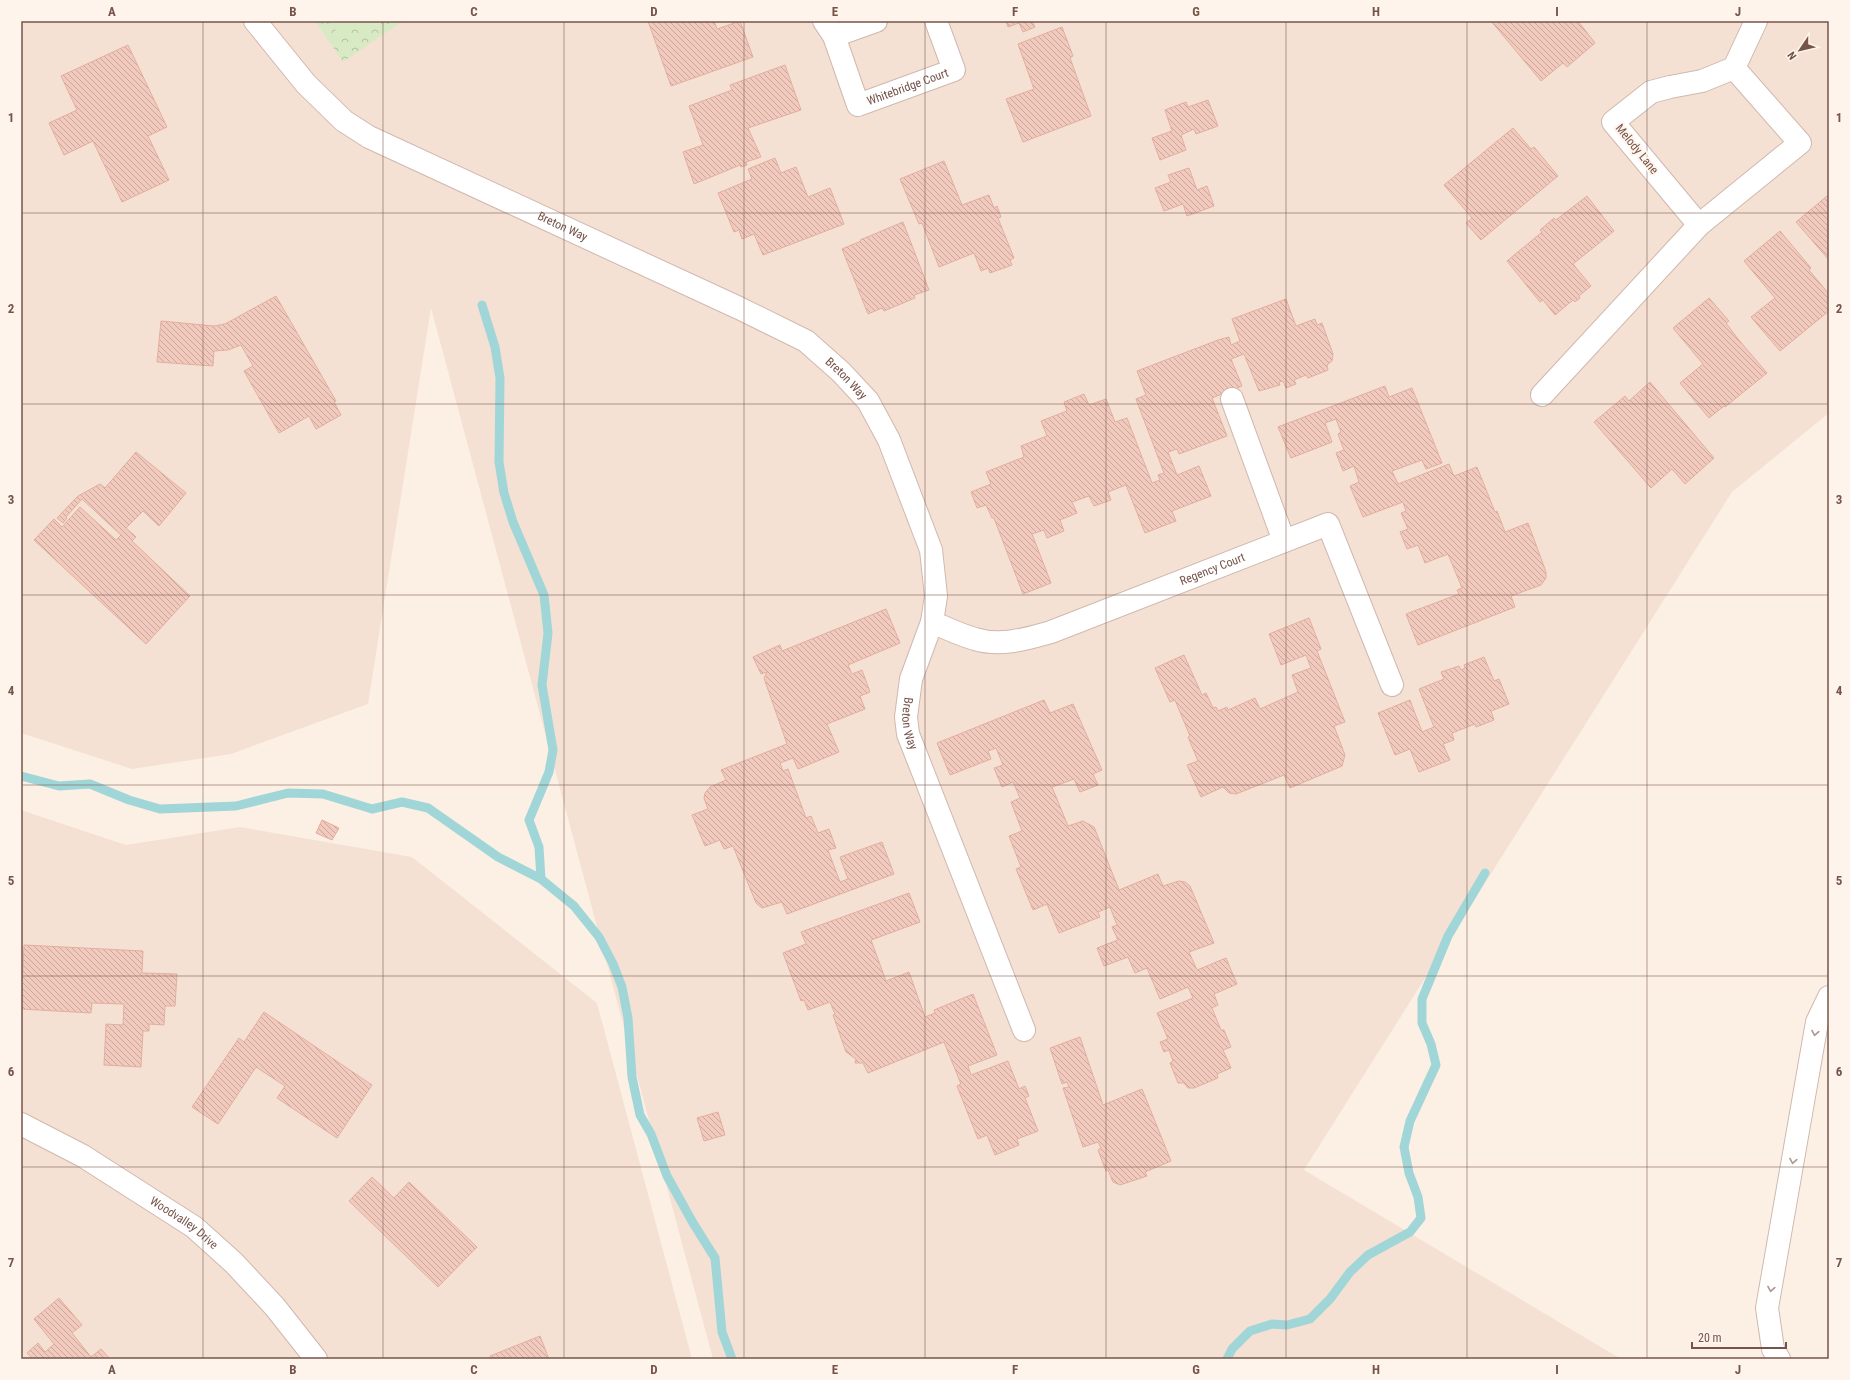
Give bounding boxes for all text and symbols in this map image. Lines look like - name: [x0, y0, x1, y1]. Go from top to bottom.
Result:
- text: A: [108, 4, 116, 19]
- text: B: [289, 4, 297, 19]
- text: C: [470, 4, 478, 19]
- text: D: [650, 4, 658, 19]
- text: E: [832, 4, 839, 19]
- text: F: [1012, 4, 1018, 19]
- text: G: [1192, 4, 1200, 19]
- text: H: [1372, 4, 1380, 19]
- text: I: [1555, 4, 1559, 19]
- text: J: [1735, 4, 1741, 19]
- north arrow: [1780, 30, 1820, 70]
- text: N: [1785, 49, 1799, 62]
- street label: Whitebridge Court: [865, 65, 951, 108]
- text: 1: [8, 110, 14, 125]
- text: 1: [1836, 110, 1842, 125]
- street label: Melody Lane: [1613, 121, 1662, 177]
- street label: Breton Way: [535, 209, 590, 244]
- text: 2: [8, 301, 15, 316]
- text: 2: [1836, 301, 1843, 316]
- street label: Breton Way: [822, 354, 870, 402]
- text: 3: [8, 492, 14, 507]
- text: 3: [1836, 492, 1842, 507]
- street label: Regency Court: [1178, 550, 1247, 588]
- text: 4: [8, 683, 15, 698]
- text: 4: [1836, 683, 1843, 698]
- street label: Breton Way: [899, 696, 921, 752]
- text: 5: [8, 873, 15, 888]
- text: 5: [1836, 873, 1843, 888]
- one-way arrow: [1811, 1030, 1820, 1036]
- text: 6: [8, 1064, 15, 1079]
- text: 6: [1836, 1064, 1843, 1079]
- one-way arrow: [1789, 1158, 1798, 1164]
- street label: Woodvalley Drive: [147, 1194, 221, 1252]
- text: 7: [8, 1255, 15, 1270]
- text: 7: [1836, 1255, 1843, 1270]
- one-way arrow: [1767, 1286, 1775, 1292]
- scale bar: [1692, 1324, 1786, 1350]
- text: 20 m: [1698, 1331, 1722, 1345]
- text: A: [108, 1362, 116, 1377]
- text: B: [289, 1362, 297, 1377]
- text: C: [470, 1362, 478, 1377]
- text: D: [650, 1362, 658, 1377]
- text: E: [832, 1362, 839, 1377]
- text: F: [1012, 1362, 1018, 1377]
- text: G: [1192, 1362, 1200, 1377]
- text: H: [1372, 1362, 1380, 1377]
- text: I: [1555, 1362, 1559, 1377]
- text: J: [1735, 1362, 1741, 1377]

